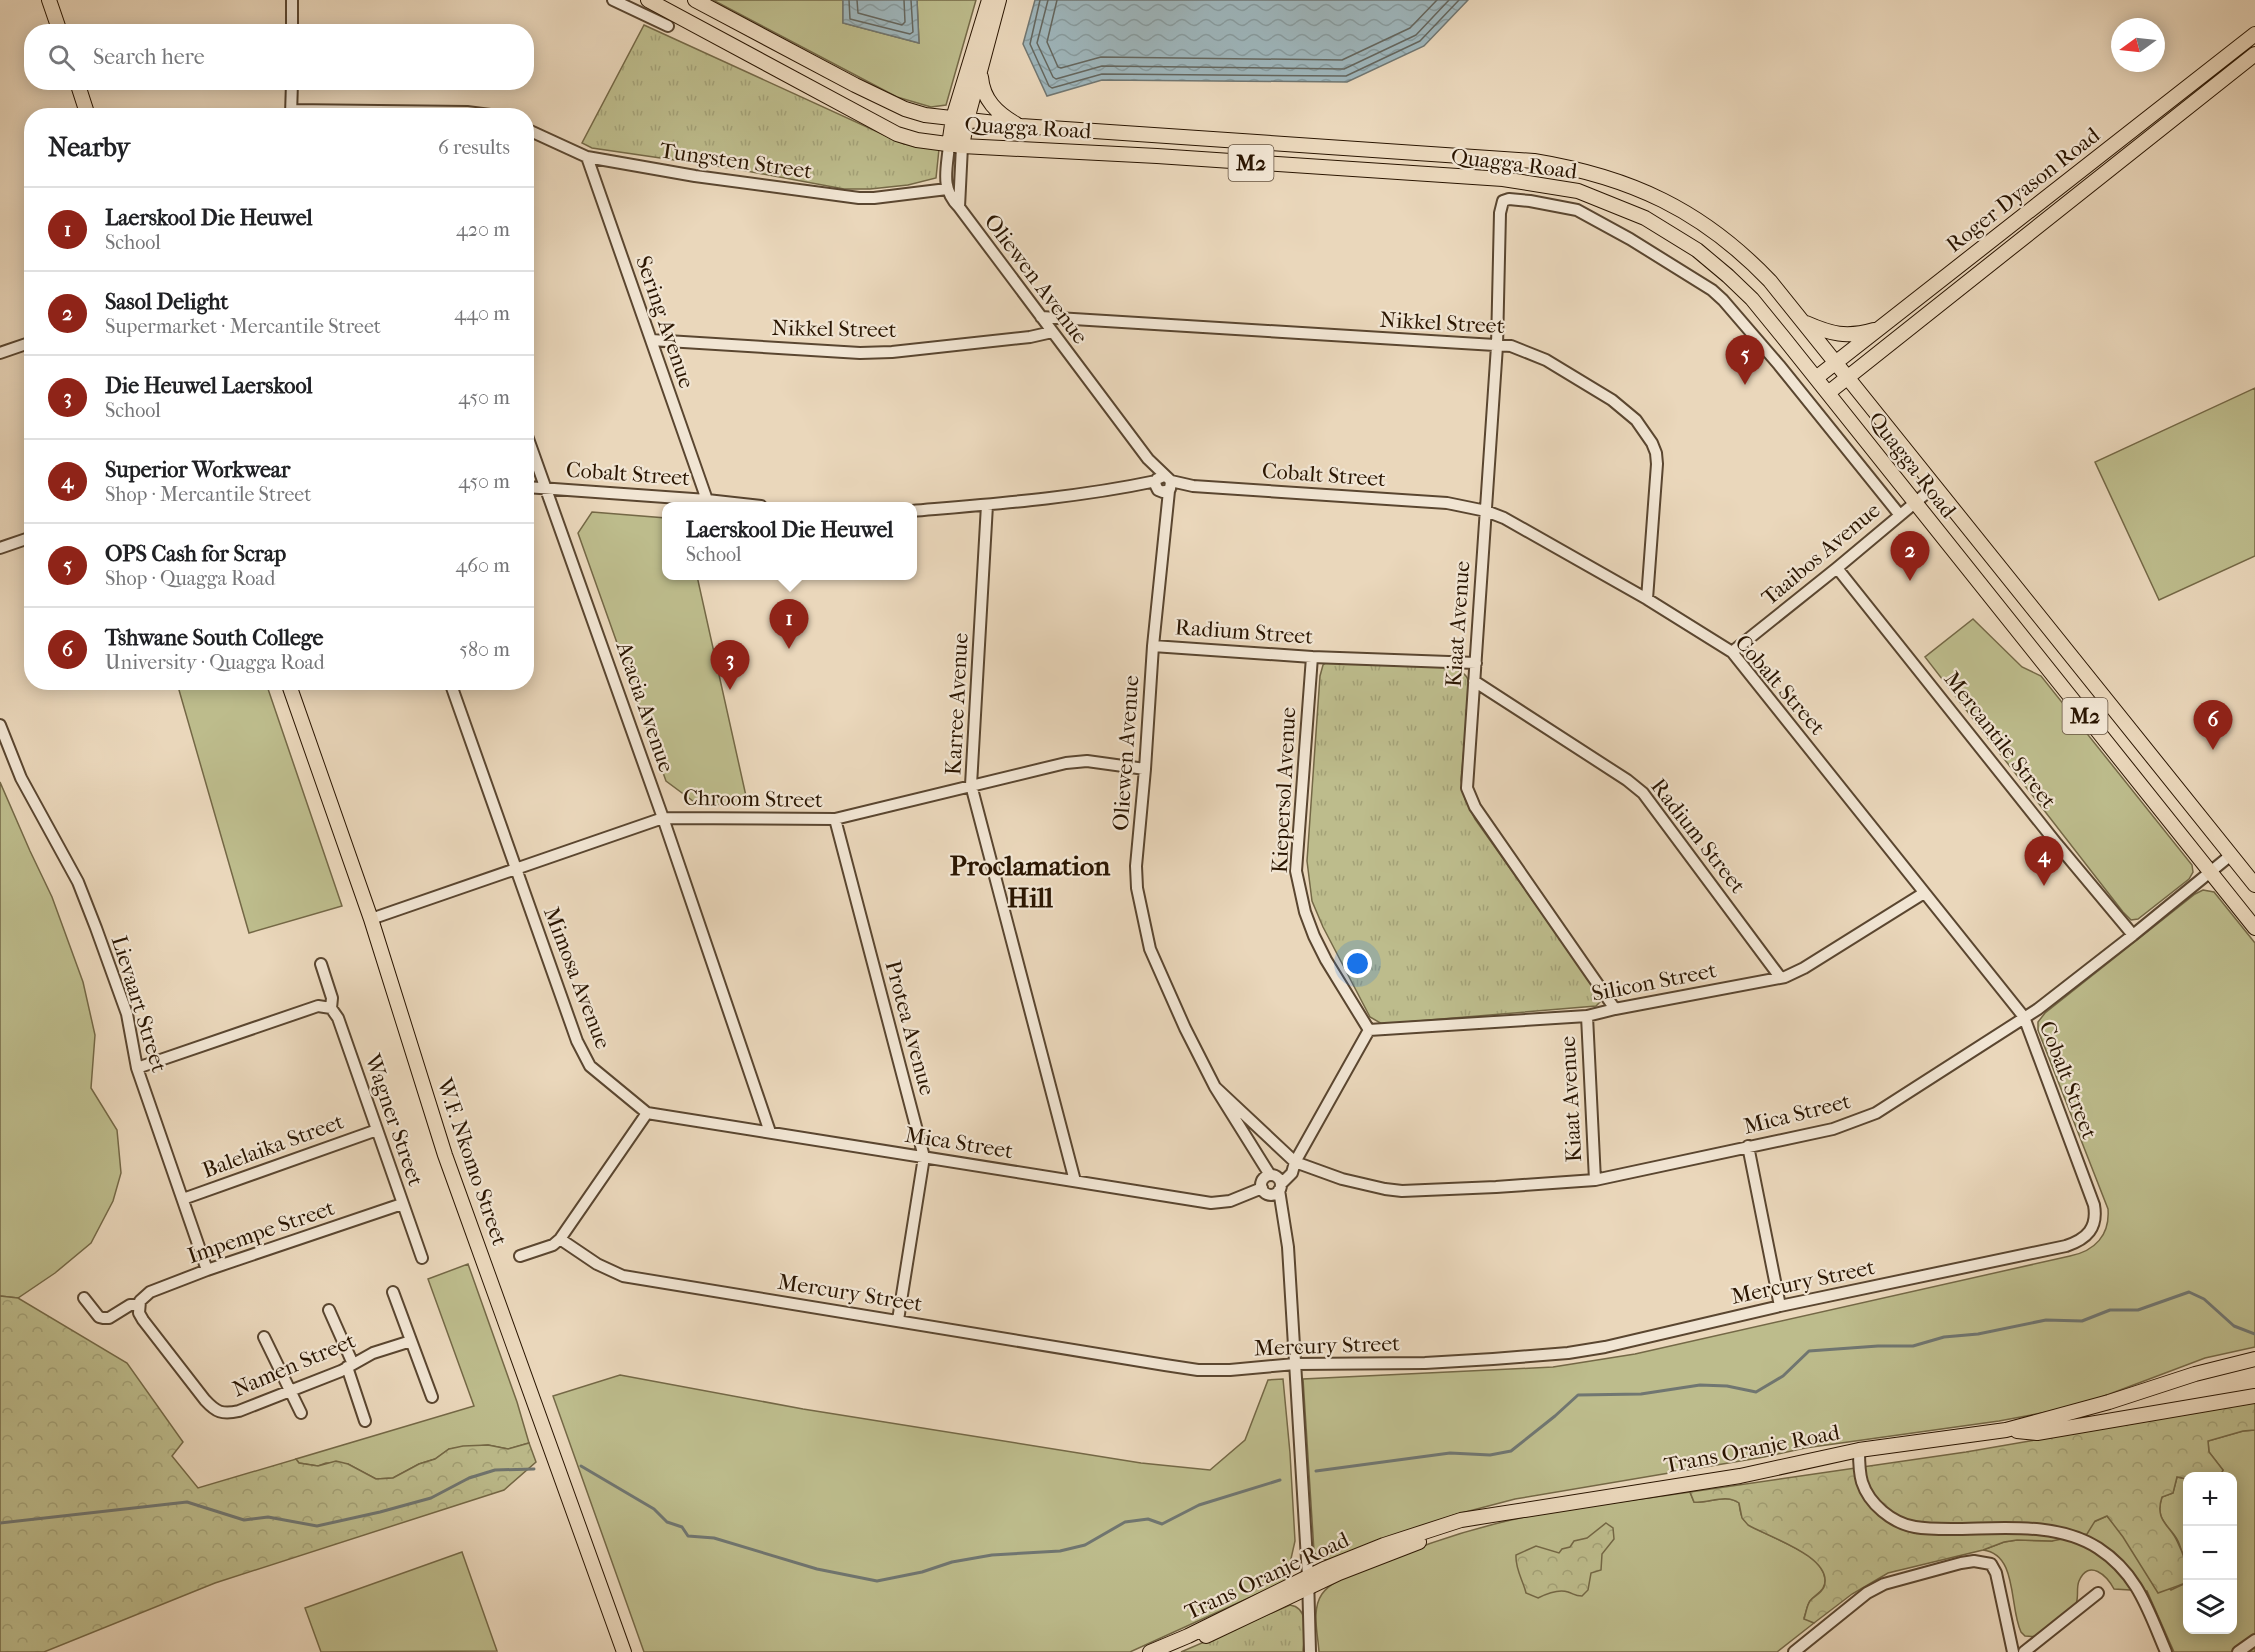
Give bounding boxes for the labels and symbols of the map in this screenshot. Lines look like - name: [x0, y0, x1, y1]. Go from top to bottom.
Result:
- north arrow: [2111, 18, 2165, 72]
- street label: Quagga Road: [964, 112, 1093, 144]
- street label: Roger Dyason Road: [1941, 121, 2106, 258]
- street label: Tungsten Street: [658, 137, 814, 185]
- street label: Quagga Road: [1449, 143, 1580, 185]
- road number: M2: [1228, 145, 1274, 181]
- street label: Oliewen Avenue: [979, 209, 1093, 349]
- street label: Sering Avenue: [630, 252, 700, 392]
- street label: Nikkel Street: [1379, 307, 1505, 339]
- street label: Nikkel Street: [771, 315, 897, 343]
- pin: 5: [1726, 336, 1764, 385]
- street label: Quagga Road: [1863, 407, 1962, 524]
- street label: Cobalt Street: [565, 457, 691, 491]
- street label: Cobalt Street: [1261, 458, 1387, 492]
- street label: Taaibos Avenue: [1757, 497, 1885, 611]
- pin: 2: [1890, 532, 1930, 581]
- street label: Kiaat Avenue: [1441, 560, 1475, 688]
- pin: 1: [770, 600, 808, 649]
- street label: Radium Street: [1174, 614, 1314, 650]
- street label: Cobalt Street: [1729, 630, 1831, 740]
- street label: Karree Avenue: [940, 632, 974, 776]
- street label: Acacia Avenue: [610, 637, 680, 776]
- pin: 3: [710, 640, 750, 690]
- street label: Mercantile Street: [1939, 666, 2062, 814]
- street label: Oliewen Avenue: [1108, 674, 1144, 832]
- road number: M2: [2062, 698, 2108, 734]
- pin: 6: [2194, 700, 2232, 750]
- street label: Kiepersol Avenue: [1267, 706, 1301, 874]
- street label: Radium Street: [1645, 774, 1751, 899]
- street label: Chroom Street: [683, 785, 823, 813]
- pin: 4: [2024, 836, 2064, 886]
- district label: Proclamation Hill: [950, 849, 1111, 914]
- street label: Mimosa Avenue: [538, 903, 616, 1053]
- street label: Lievaart Street: [106, 933, 172, 1076]
- your location: [1343, 949, 1372, 978]
- street label: Silicon Street: [1589, 957, 1719, 1007]
- street label: Protea Avenue: [880, 958, 940, 1098]
- street label: Cobalt Street: [2034, 1017, 2102, 1143]
- street label: Kiaat Avenue: [1555, 1035, 1587, 1163]
- street label: Wagner Street: [359, 1050, 429, 1190]
- street label: W.F. Nkomo Street: [431, 1074, 513, 1249]
- street label: Mica Street: [1741, 1088, 1853, 1140]
- street label: Balelaika Street: [199, 1108, 347, 1184]
- street label: Mica Street: [903, 1122, 1015, 1164]
- street label: Impempe Street: [184, 1195, 338, 1269]
- street label: Mercury Street: [1729, 1254, 1877, 1310]
- street label: Mercury Street: [776, 1269, 924, 1317]
- street label: Namen Street: [229, 1327, 360, 1403]
- street label: Mercury Street: [1254, 1330, 1401, 1362]
- street label: Trans Oranje Road: [1662, 1419, 1843, 1479]
- street label: Trans Oranje Road: [1181, 1526, 1354, 1625]

